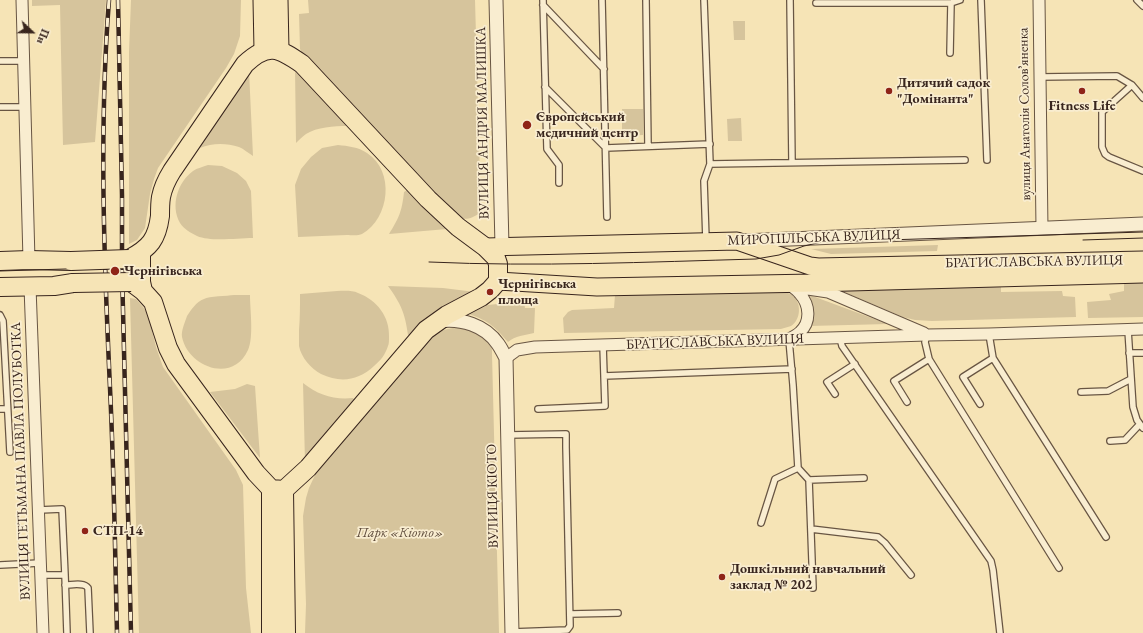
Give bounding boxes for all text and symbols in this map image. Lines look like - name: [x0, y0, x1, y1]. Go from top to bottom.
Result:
- north arrow: [12, 12, 52, 52]
- text: Пн: [34, 27, 52, 46]
- street label: ВУЛИЦЯ АНДРІЯ МАЛИШКА: [473, 27, 493, 219]
- street label: вулиця Анатолія Соловʼяненка: [1015, 27, 1035, 201]
- place label: Дитячий садок "Домінанта": [897, 75, 990, 108]
- marker: Дитячий садок "Домінанта": [884, 86, 894, 96]
- marker: Fitness Life: [1077, 86, 1087, 96]
- place label: Fitness Life: [1048, 98, 1116, 114]
- place label: Європейський медичний центр: [536, 109, 638, 142]
- marker: Європейський медичний центр: [521, 119, 533, 131]
- street label: МИРОПІЛЬСЬКА ВУЛИЦЯ: [727, 227, 901, 249]
- street label: БРАТИСЛАВСЬКА ВУЛИЦЯ: [945, 252, 1123, 272]
- place label: Чернігівська: [124, 263, 202, 279]
- marker: Чернігівська: [109, 265, 121, 277]
- place label: Чернігівська площа: [498, 276, 576, 308]
- marker: Чернігівська площа: [485, 287, 495, 297]
- street label: ВУЛИЦЯ ГЕТЬМАНА ПАВЛА ПОЛУБОТКА: [8, 322, 34, 600]
- street label: БРАТИСЛАВСЬКА ВУЛИЦЯ: [626, 330, 804, 354]
- street label: ВУЛИЦЯ КІОТО: [484, 444, 502, 548]
- place label: СТП-14: [93, 523, 143, 539]
- park label: Парк «Кіото»: [356, 525, 444, 541]
- marker: СТП-14: [80, 526, 90, 536]
- place label: Дошкільний навчальний заклад № 202: [730, 561, 886, 594]
- marker: Дошкільний навчальний заклад № 202: [717, 572, 727, 582]

